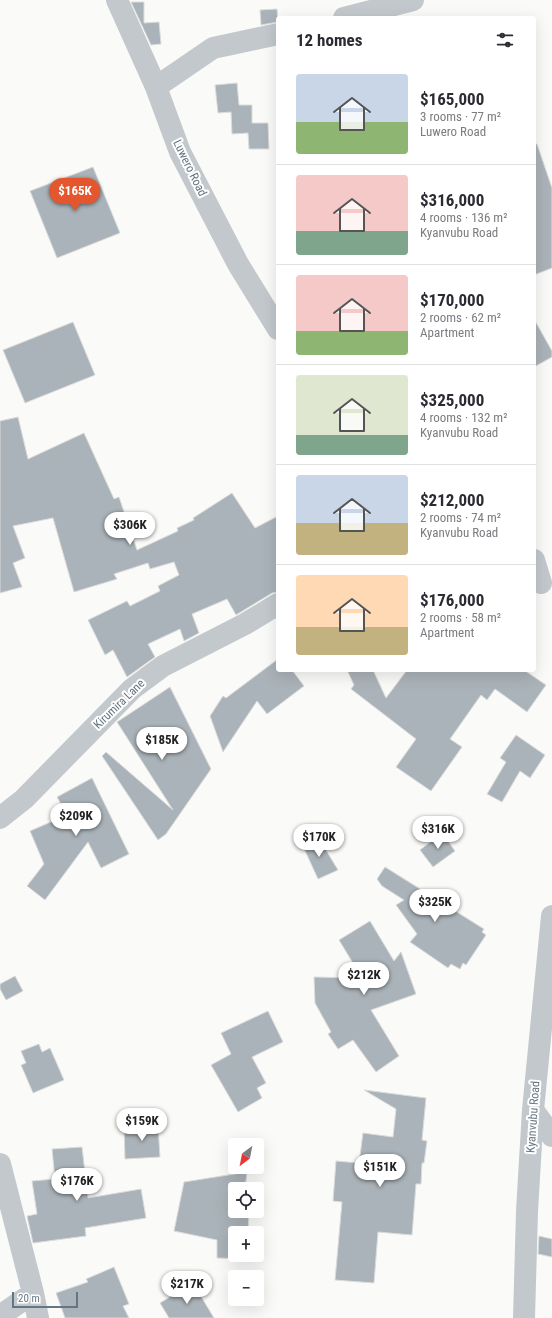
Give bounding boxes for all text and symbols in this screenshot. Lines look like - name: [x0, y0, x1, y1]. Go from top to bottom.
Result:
- icon: filters: [494, 29, 516, 51]
- text: 12 homes: [296, 30, 362, 50]
- text: $165,000: [420, 89, 484, 109]
- icon: home: [328, 90, 376, 138]
- text: 3 rooms · 77 m²: [420, 109, 501, 124]
- text: Luwero Road: [420, 124, 486, 139]
- street label: Luwero Road: [170, 137, 210, 199]
- pin: $165K: [47, 178, 103, 212]
- text: $165K: [58, 183, 92, 198]
- text: $316,000: [420, 190, 484, 210]
- icon: home: [328, 191, 376, 239]
- text: 4 rooms · 136 m²: [420, 210, 507, 225]
- text: Kyanvubu Road: [420, 225, 498, 240]
- text: $170,000: [420, 290, 484, 310]
- icon: home: [328, 291, 376, 339]
- text: 2 rooms · 62 m²: [420, 310, 501, 325]
- text: Apartment: [420, 325, 474, 340]
- text: $325,000: [420, 390, 484, 410]
- icon: home: [328, 391, 376, 439]
- text: 4 rooms · 132 m²: [420, 410, 507, 425]
- text: Kyanvubu Road: [420, 425, 498, 440]
- text: $212,000: [420, 490, 484, 510]
- icon: home: [328, 491, 376, 539]
- text: 2 rooms · 74 m²: [420, 510, 501, 525]
- pin: $306K: [102, 512, 158, 546]
- text: $306K: [113, 517, 147, 532]
- text: Kyanvubu Road: [420, 525, 498, 540]
- text: $176,000: [420, 590, 484, 610]
- icon: home: [328, 591, 376, 639]
- text: 2 rooms · 58 m²: [420, 610, 501, 625]
- text: Apartment: [420, 625, 474, 640]
- street label: Kirumira Lane: [91, 676, 148, 732]
- pin: $185K: [134, 727, 190, 761]
- text: $185K: [145, 732, 179, 747]
- pin: $209K: [48, 803, 104, 837]
- text: $209K: [59, 808, 93, 823]
- pin: $316K: [410, 816, 466, 850]
- text: $316K: [421, 821, 455, 836]
- pin: $170K: [291, 824, 347, 858]
- text: $170K: [302, 829, 336, 844]
- pin: $325K: [407, 889, 463, 923]
- text: $325K: [418, 894, 452, 909]
- pin: $212K: [336, 962, 392, 996]
- text: $212K: [347, 967, 381, 982]
- street label: Kyanvubu Road: [523, 1080, 543, 1154]
- pin: $159K: [114, 1108, 170, 1142]
- text: $159K: [125, 1113, 159, 1128]
- north arrow: [228, 1138, 264, 1174]
- map controls: [228, 1138, 264, 1306]
- pin: $151K: [352, 1154, 408, 1188]
- text: $151K: [363, 1159, 397, 1174]
- pin: $176K: [49, 1168, 105, 1202]
- text: $176K: [60, 1173, 94, 1188]
- button: locate: [228, 1182, 264, 1218]
- button: +: [228, 1226, 264, 1262]
- button: −: [228, 1270, 264, 1306]
- pin: $217K: [159, 1271, 215, 1305]
- text: $217K: [170, 1276, 204, 1291]
- scale bar: [12, 1290, 78, 1309]
- text: 20 m: [18, 1292, 40, 1305]

